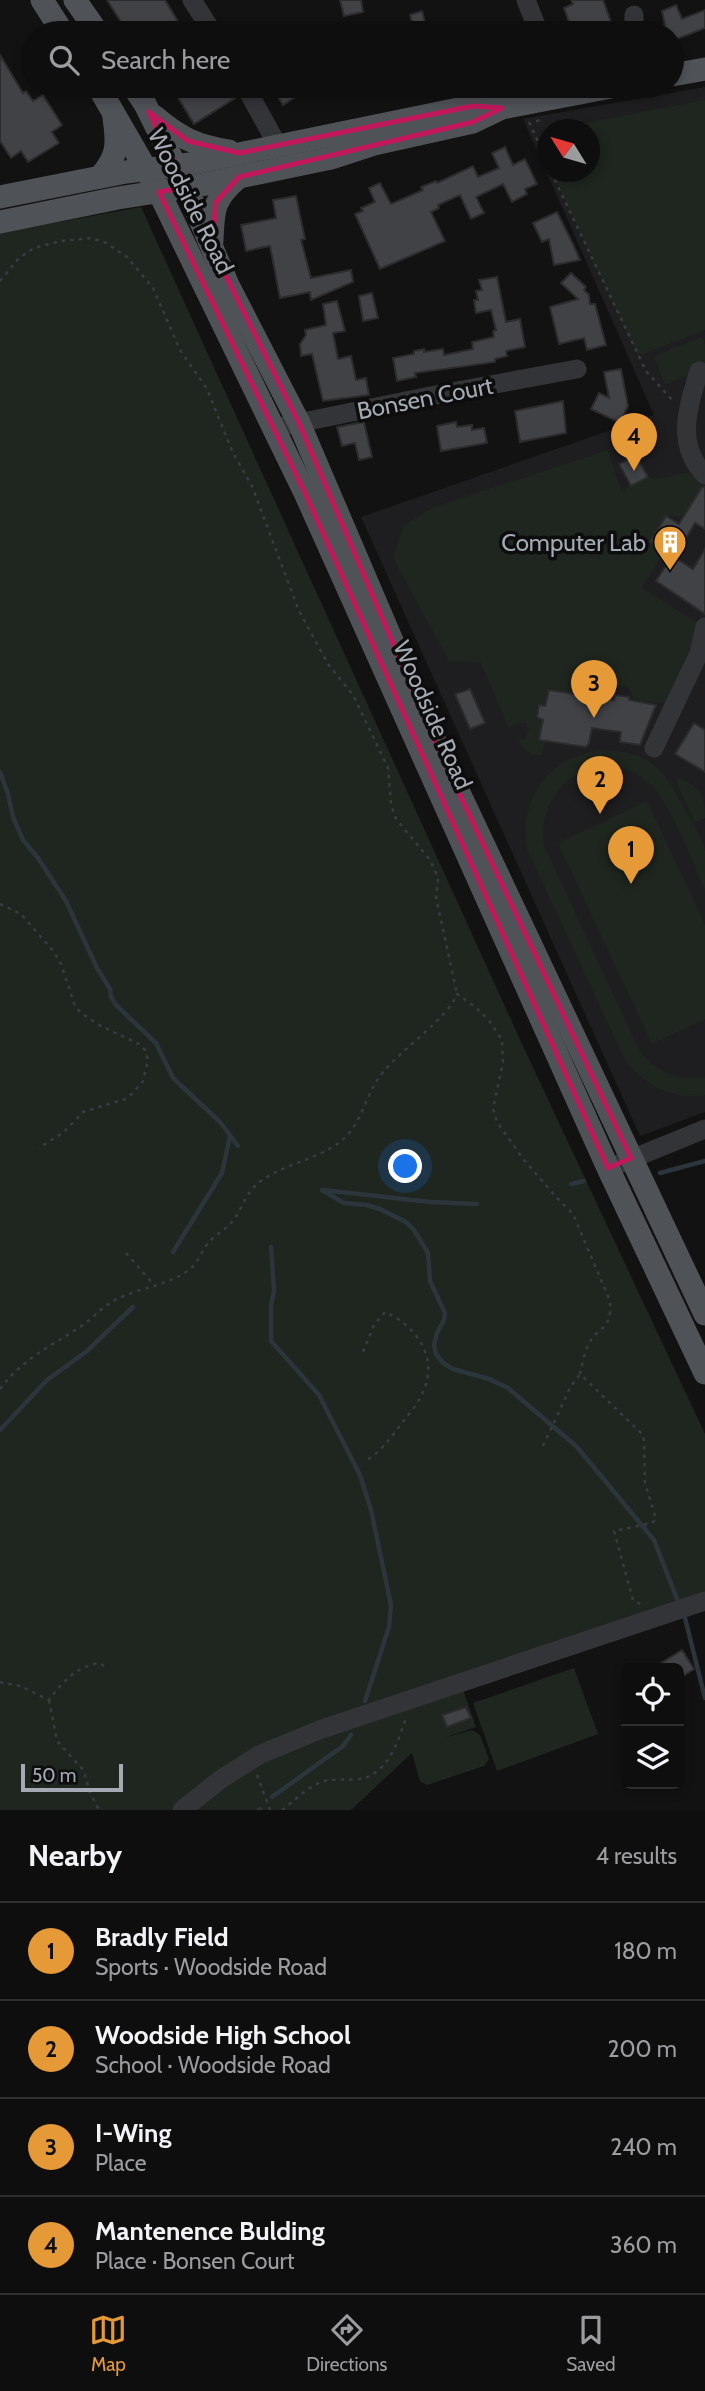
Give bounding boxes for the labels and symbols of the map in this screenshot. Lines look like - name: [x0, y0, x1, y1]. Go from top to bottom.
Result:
- north arrow: [537, 119, 600, 182]
- street label: Woodside Road: [142, 123, 240, 279]
- street label: Bonsen Court: [355, 371, 495, 425]
- pin: 4: [611, 413, 657, 471]
- building icon: Computer Lab: [651, 523, 689, 572]
- place label: Computer Lab: [501, 528, 646, 557]
- street label: Woodside Road: [387, 636, 479, 794]
- pin: 3: [571, 660, 617, 718]
- pin: 2: [577, 756, 623, 814]
- pin: 1: [608, 826, 654, 884]
- your location: [388, 1149, 422, 1183]
- scale bar: [21, 1761, 122, 1793]

